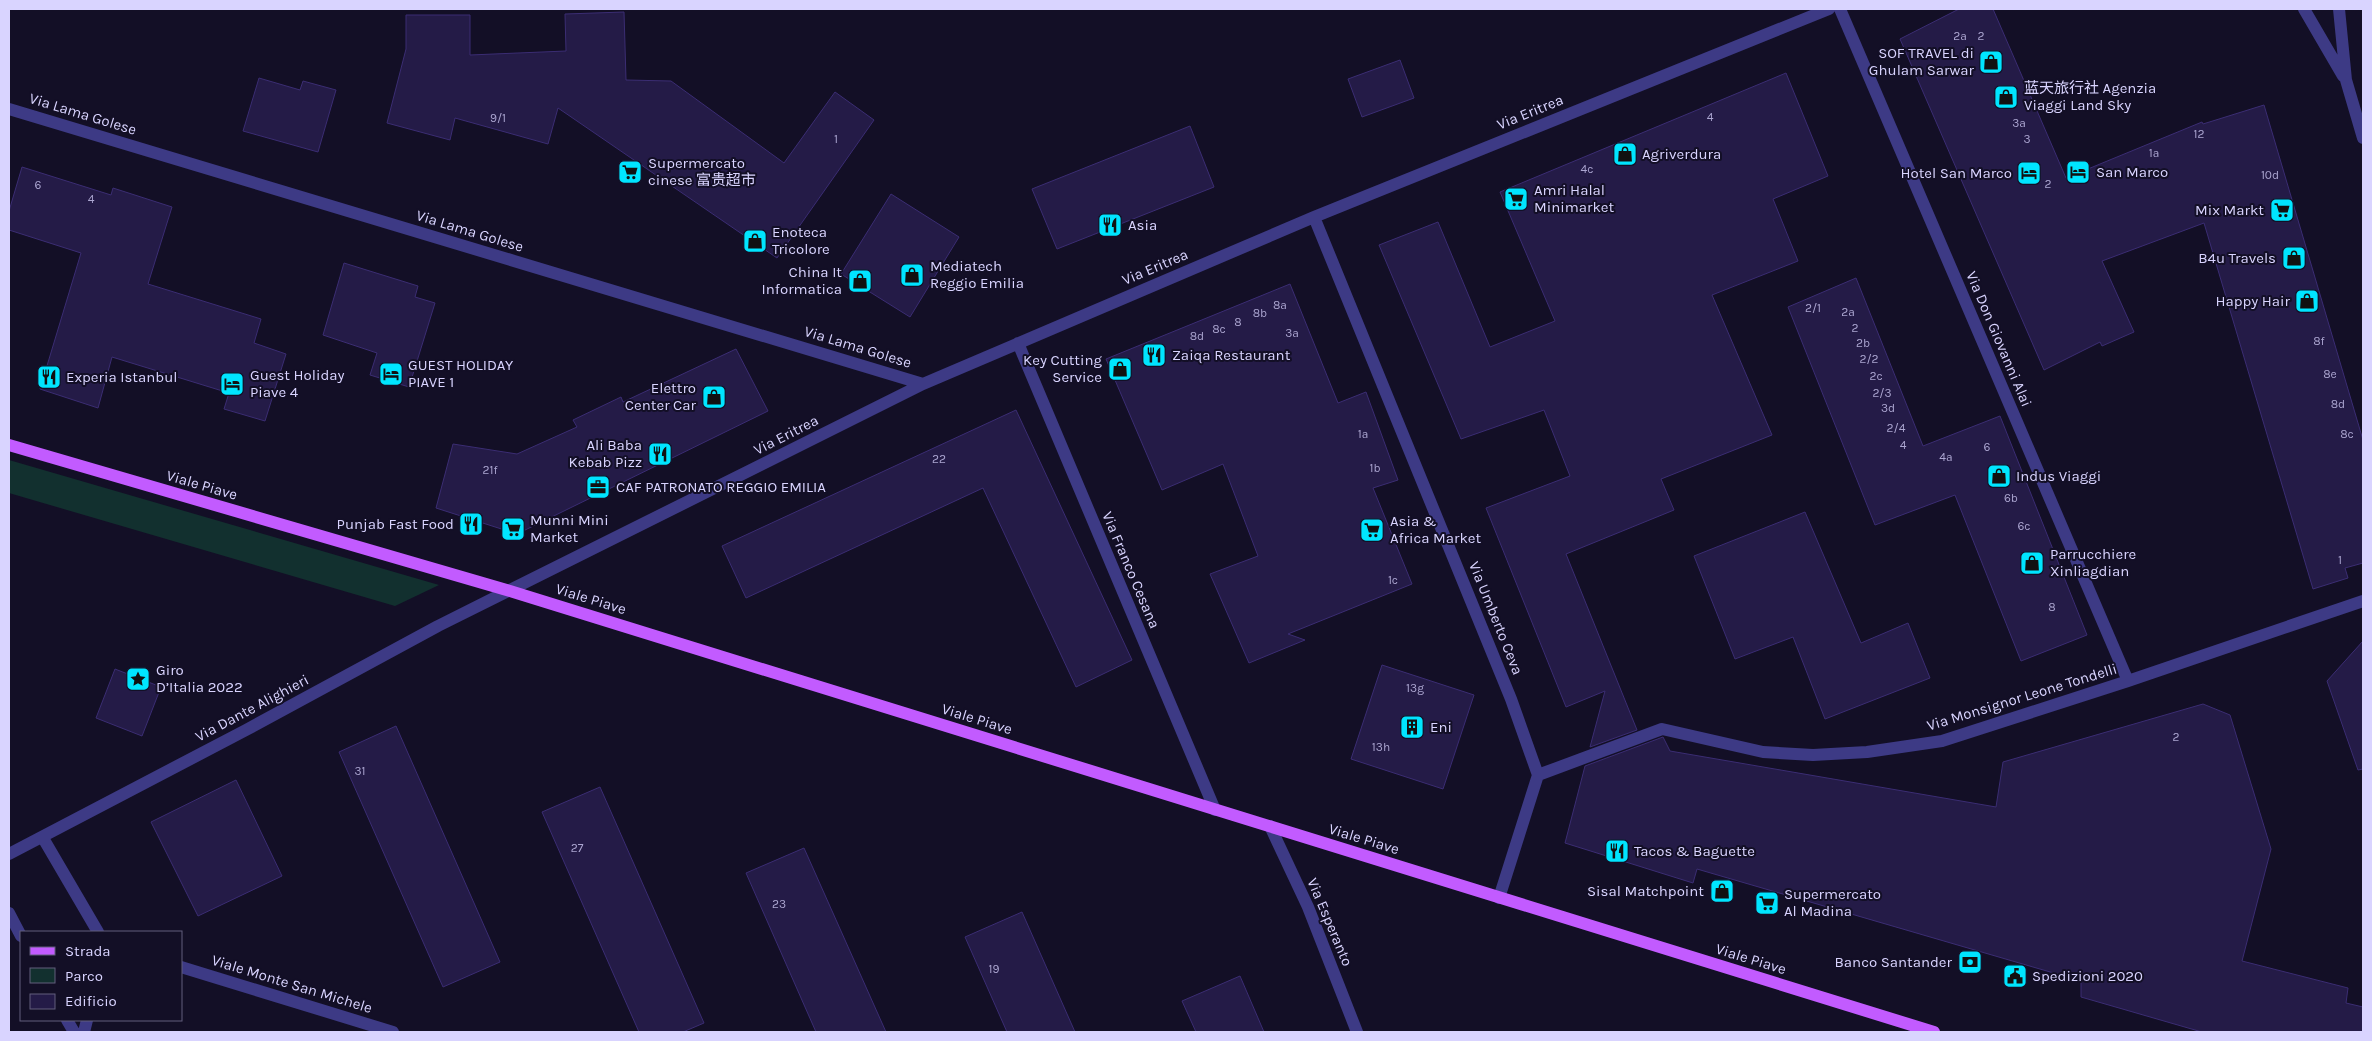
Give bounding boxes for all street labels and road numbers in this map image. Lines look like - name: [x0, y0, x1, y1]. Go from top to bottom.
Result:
- street label: Via Lama Golese: [27, 89, 139, 139]
- street label: Via Eritrea: [1494, 91, 1566, 133]
- street label: Via Lama Golese: [414, 206, 526, 256]
- street label: Via Eritrea: [1119, 245, 1191, 289]
- street label: Via Don Giovanni Alai: [1962, 269, 2036, 409]
- street label: Via Lama Golese: [802, 322, 914, 372]
- street label: Via Eritrea: [751, 411, 821, 459]
- street label: Viale Piave: [164, 466, 240, 504]
- street label: Via Franco Cesana: [1098, 509, 1164, 631]
- street label: Via Umberto Ceva: [1465, 559, 1527, 677]
- street label: Viale Piave: [554, 580, 628, 618]
- street label: Via Monsignor Leone Tondelli: [1925, 659, 2119, 735]
- street label: Via Dante Alighieri: [192, 671, 312, 745]
- street label: Viale Piave: [940, 700, 1014, 738]
- street label: Viale Piave: [1327, 820, 1401, 858]
- street label: Via Esperanto: [1303, 875, 1357, 969]
- street label: Viale Piave: [1714, 940, 1788, 978]
- street label: Viale Monte San Michele: [210, 951, 374, 1017]

